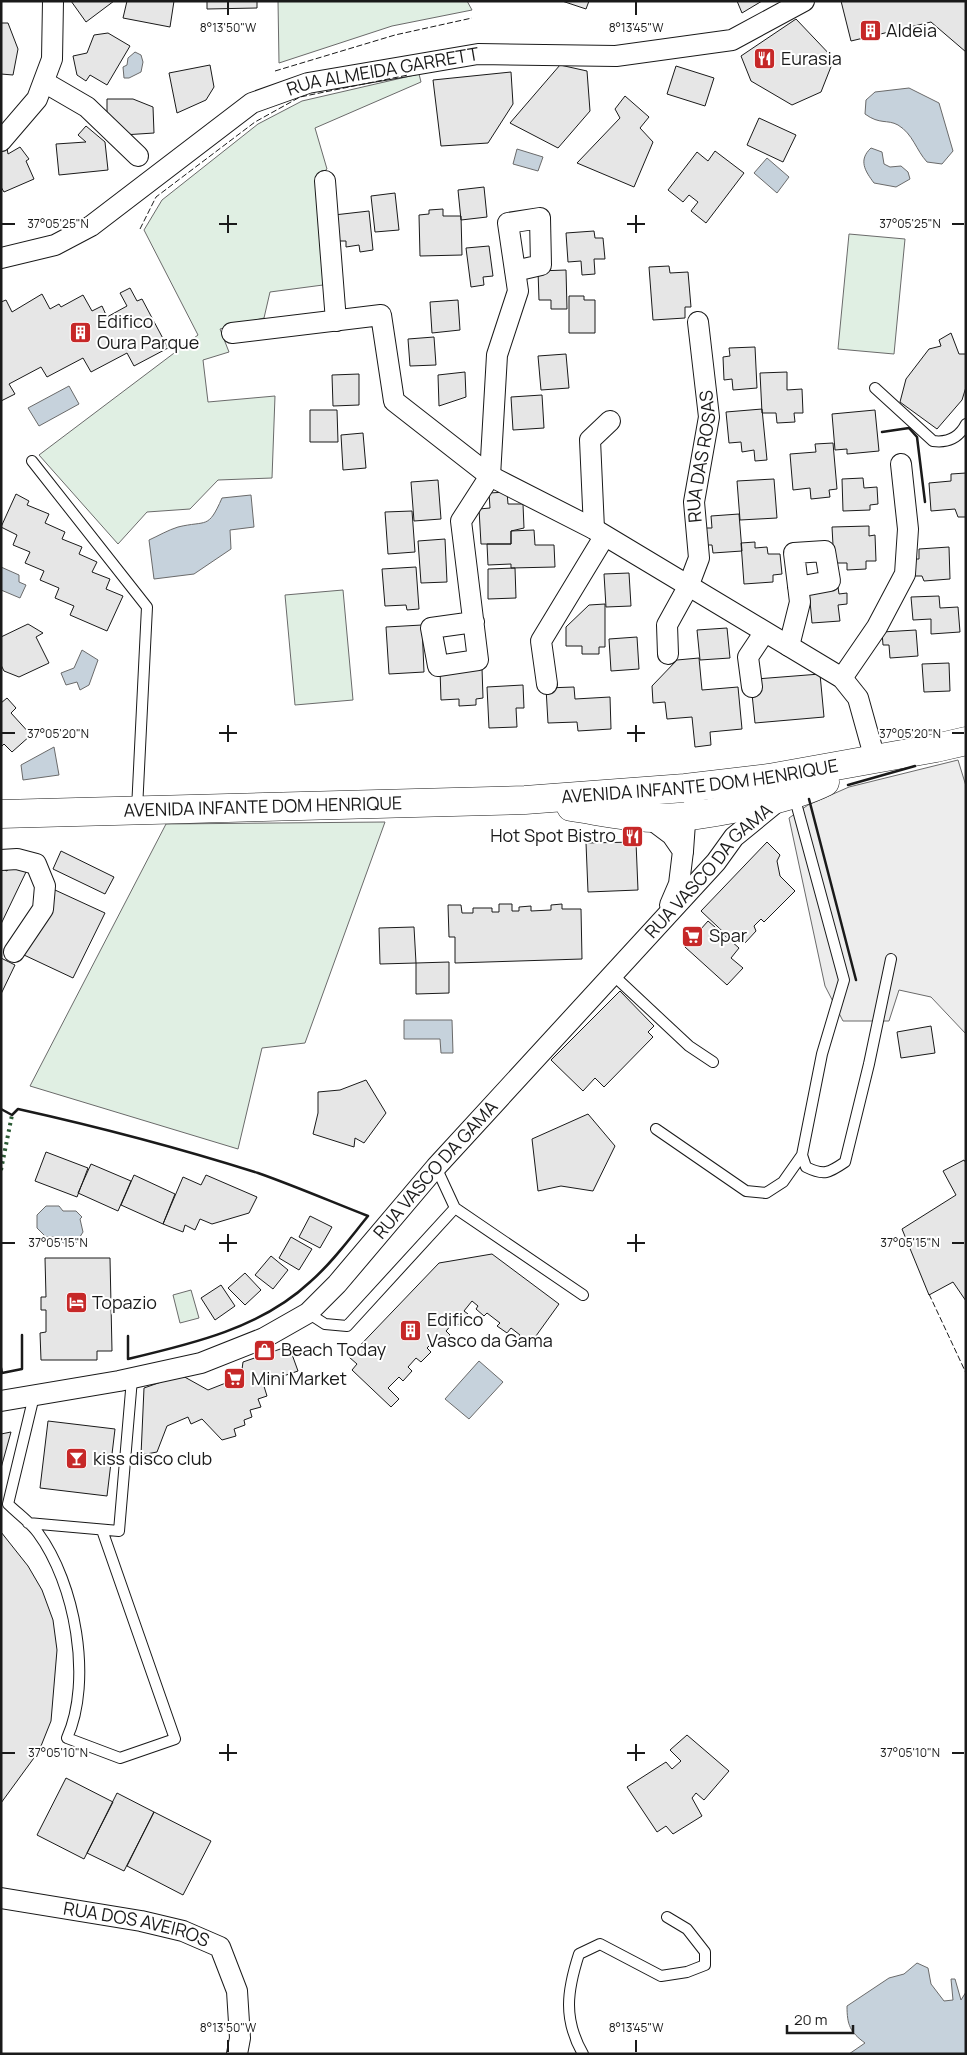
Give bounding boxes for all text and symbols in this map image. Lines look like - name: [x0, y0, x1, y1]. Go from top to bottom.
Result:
- place label: Aldeia: [886, 18, 937, 42]
- text: 8°13'50"W: [200, 19, 257, 36]
- text: 8°13'45"W: [609, 19, 664, 36]
- building icon: Aldeia: [858, 19, 882, 43]
- street label: RUA ALMEIDA GARRETT: [283, 41, 481, 101]
- place label: Eurasia: [781, 46, 842, 70]
- restaurant icon: Eurasia: [753, 47, 777, 71]
- text: 37°05'25"N: [27, 215, 89, 232]
- text: 37°05'25"N: [879, 215, 941, 232]
- place label: Edifico Oura Parque: [97, 309, 199, 354]
- building icon: Edifico Oura Parque: [69, 320, 93, 344]
- street label: RUA DAS ROSAS: [681, 389, 721, 524]
- text: 37°05'20"N: [27, 725, 89, 742]
- text: 37°05'20"N: [879, 725, 941, 742]
- street label: AVENIDA INFANTE DOM HENRIQUE: [560, 753, 840, 808]
- street label: AVENIDA INFANTE DOM HENRIQUE: [123, 790, 402, 822]
- street label: RUA VASCO DA GAMA: [639, 797, 777, 943]
- place label: Hot Spot Bistro: [490, 823, 616, 847]
- restaurant icon: Hot Spot Bistro: [620, 824, 644, 848]
- place label: Spar: [709, 923, 748, 947]
- supermarket icon: Spar: [681, 924, 705, 948]
- street label: RUA VASCO DA GAMA: [367, 1094, 503, 1243]
- text: 37°05'15"N: [28, 1234, 88, 1251]
- text: 37°05'15"N: [880, 1234, 940, 1251]
- place label: Topazio: [92, 1290, 157, 1314]
- hotel icon: Topazio: [64, 1291, 88, 1315]
- place label: Edifico Vasco da Gama: [427, 1307, 553, 1352]
- building icon: Edifico Vasco da Gama: [399, 1318, 423, 1342]
- place label: Beach Today: [281, 1337, 387, 1361]
- shop icon: Beach Today: [253, 1338, 277, 1362]
- place label: Mini Market: [251, 1366, 347, 1390]
- supermarket icon: Mini Market: [223, 1367, 247, 1391]
- place label: kiss disco club: [93, 1446, 212, 1470]
- bar icon: kiss disco club: [65, 1447, 89, 1471]
- text: 37°05'10"N: [28, 1744, 88, 1761]
- text: 37°05'10"N: [880, 1744, 940, 1761]
- street label: RUA DOS AVEIROS: [62, 1895, 214, 1952]
- scale bar: [787, 2002, 853, 2034]
- text: 20 m: [794, 2009, 827, 2030]
- text: 8°13'50"W: [200, 2019, 257, 2036]
- text: 8°13'45"W: [609, 2019, 664, 2036]

